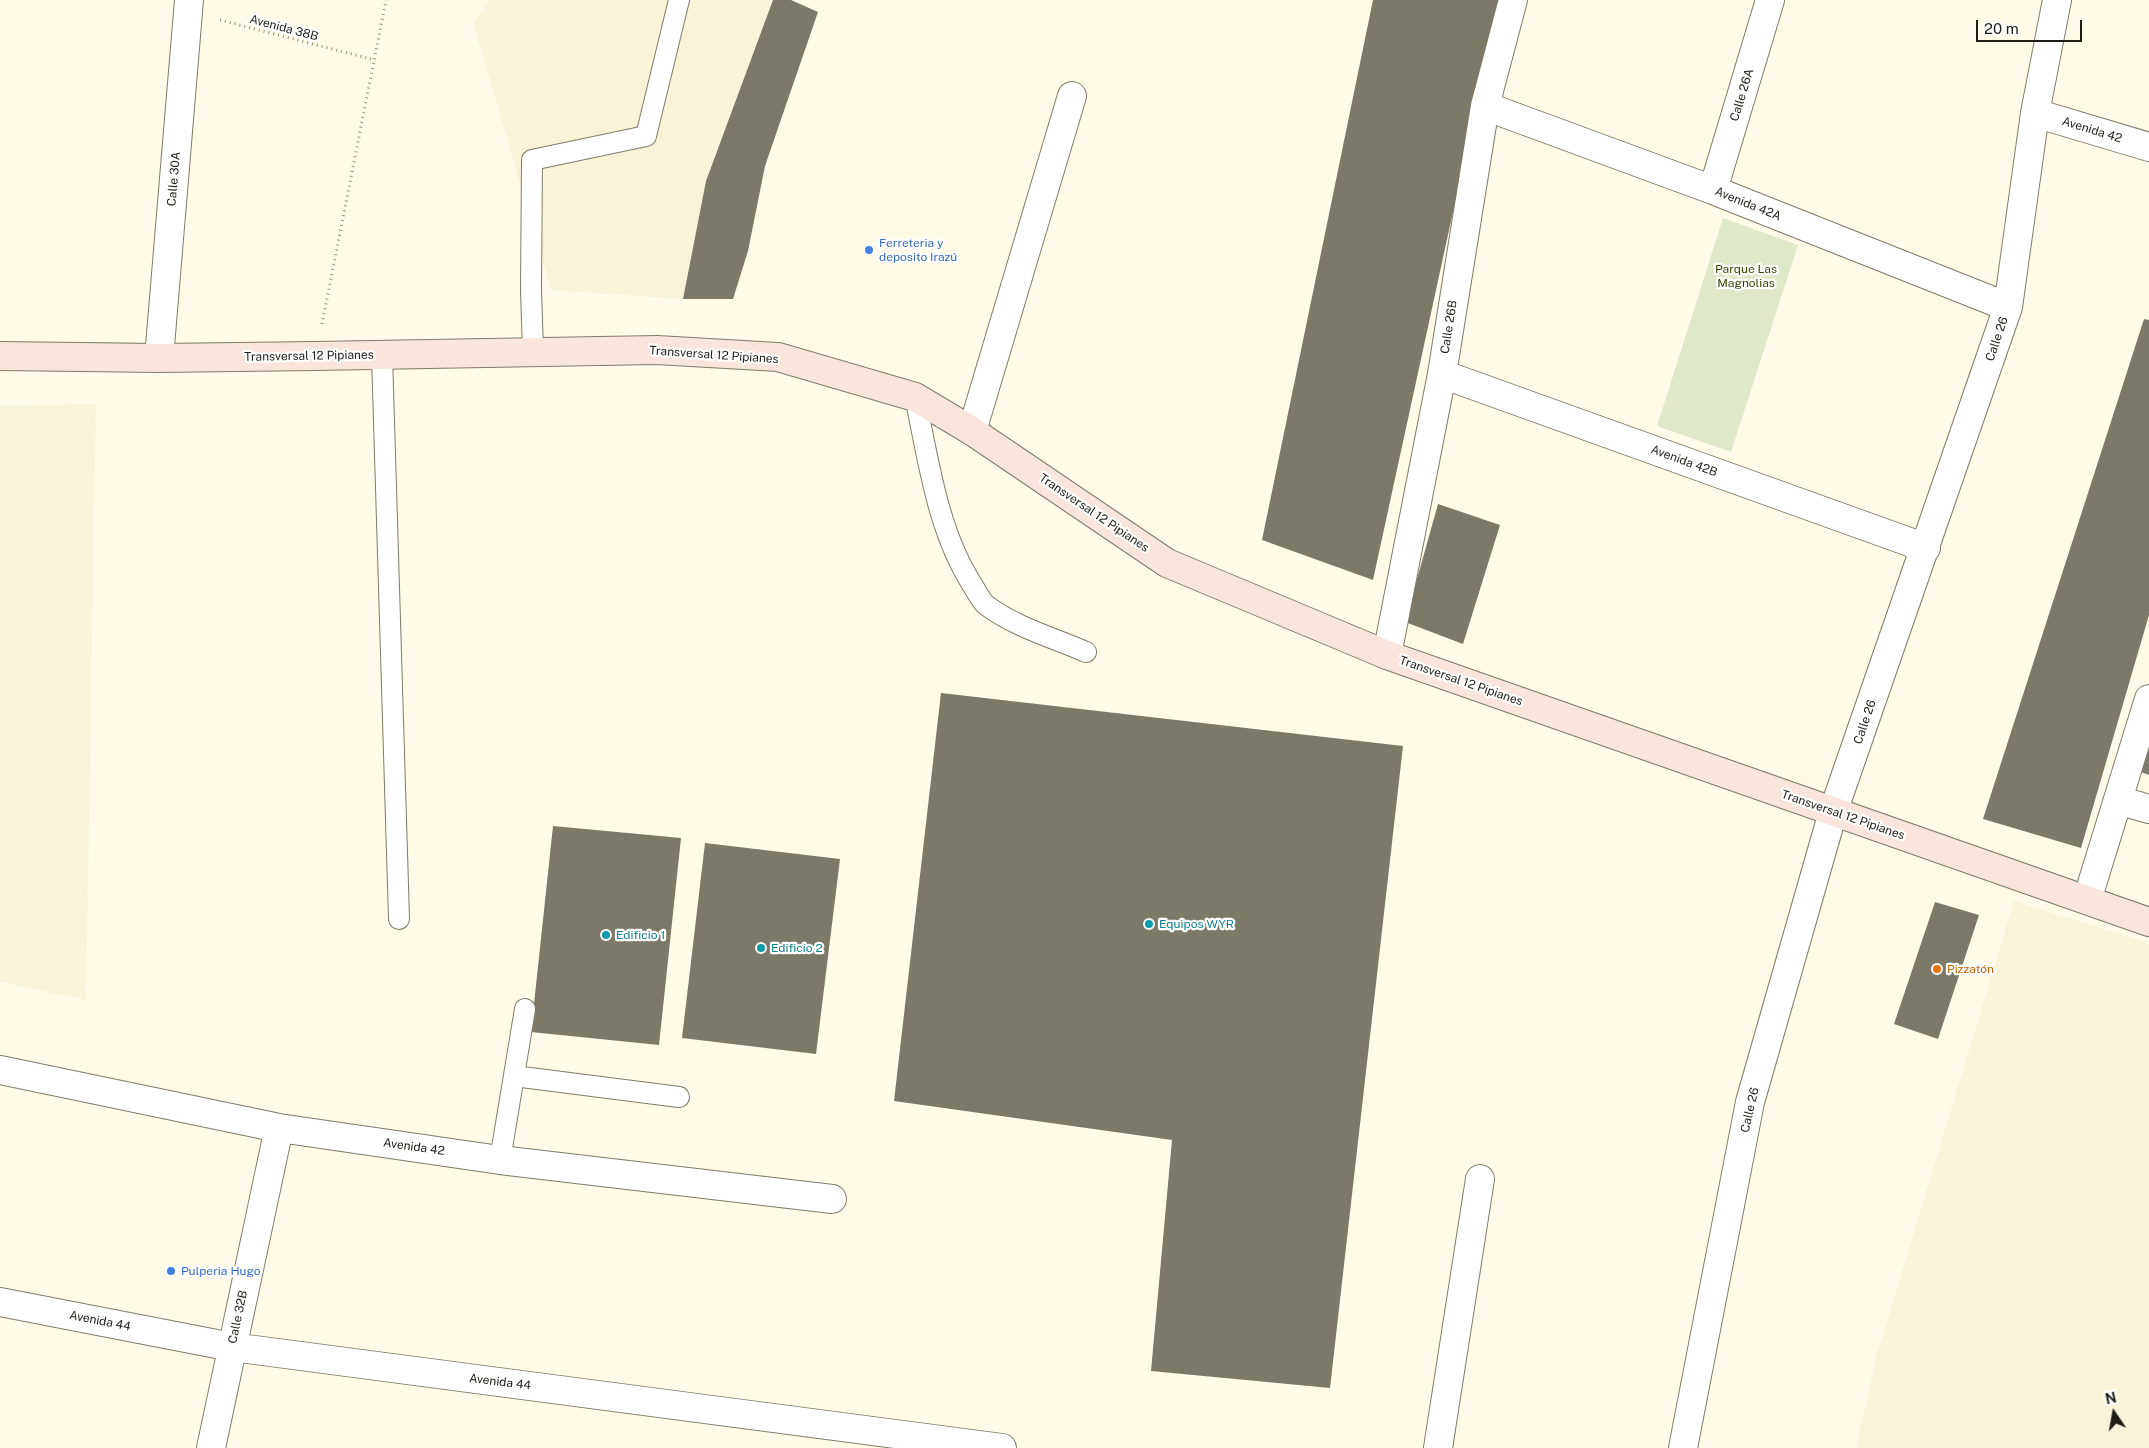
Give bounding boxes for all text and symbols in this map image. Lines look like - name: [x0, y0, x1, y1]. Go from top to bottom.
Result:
- scale bar: [1979, 10, 2085, 42]
- street label: Avenida 38B: [248, 12, 320, 44]
- text: 20 m: [1984, 20, 2019, 37]
- street label: Calle 26A: [1727, 67, 1757, 123]
- street label: Avenida 42: [2060, 114, 2124, 146]
- street label: Calle 30A: [164, 151, 184, 207]
- street label: Avenida 42A: [1713, 184, 1783, 224]
- place label: Ferreteria y deposito Irazú: [879, 236, 957, 264]
- marker: Ferreteria y deposito Irazú: [863, 244, 875, 256]
- park label: Parque Las Magnolias: [1715, 262, 1777, 290]
- street label: Calle 26B: [1438, 299, 1460, 355]
- street label: Calle 26: [1983, 315, 2011, 363]
- street label: Transversal 12 Pipianes: [649, 343, 779, 367]
- street label: Transversal 12 Pipianes: [244, 348, 374, 364]
- street label: Avenida 42B: [1649, 442, 1719, 480]
- street label: Transversal 12 Pipianes: [1036, 471, 1152, 555]
- street label: Transversal 12 Pipianes: [1397, 653, 1525, 709]
- street label: Calle 26: [1851, 698, 1879, 746]
- street label: Transversal 12 Pipianes: [1779, 787, 1907, 843]
- place label: Equipos WYR: [1159, 917, 1234, 931]
- marker: Equipos WYR: [1143, 918, 1155, 930]
- place label: Edificio 1: [616, 928, 665, 942]
- marker: Edificio 1: [600, 929, 612, 941]
- place label: Edificio 2: [771, 941, 823, 955]
- marker: Edificio 2: [755, 942, 767, 954]
- place label: Pizzatón: [1947, 962, 1994, 976]
- marker: Pizzatón: [1931, 963, 1943, 975]
- street label: Calle 26: [1738, 1086, 1762, 1134]
- street label: Avenida 42: [382, 1136, 446, 1158]
- place label: Pulperia Hugo: [181, 1264, 261, 1278]
- marker: Pulperia Hugo: [165, 1265, 177, 1277]
- street label: Calle 32B: [225, 1289, 251, 1345]
- street label: Avenida 44: [68, 1308, 132, 1334]
- street label: Avenida 44: [468, 1371, 532, 1393]
- north arrow: [2089, 1388, 2139, 1438]
- text: N: [2104, 1389, 2118, 1407]

